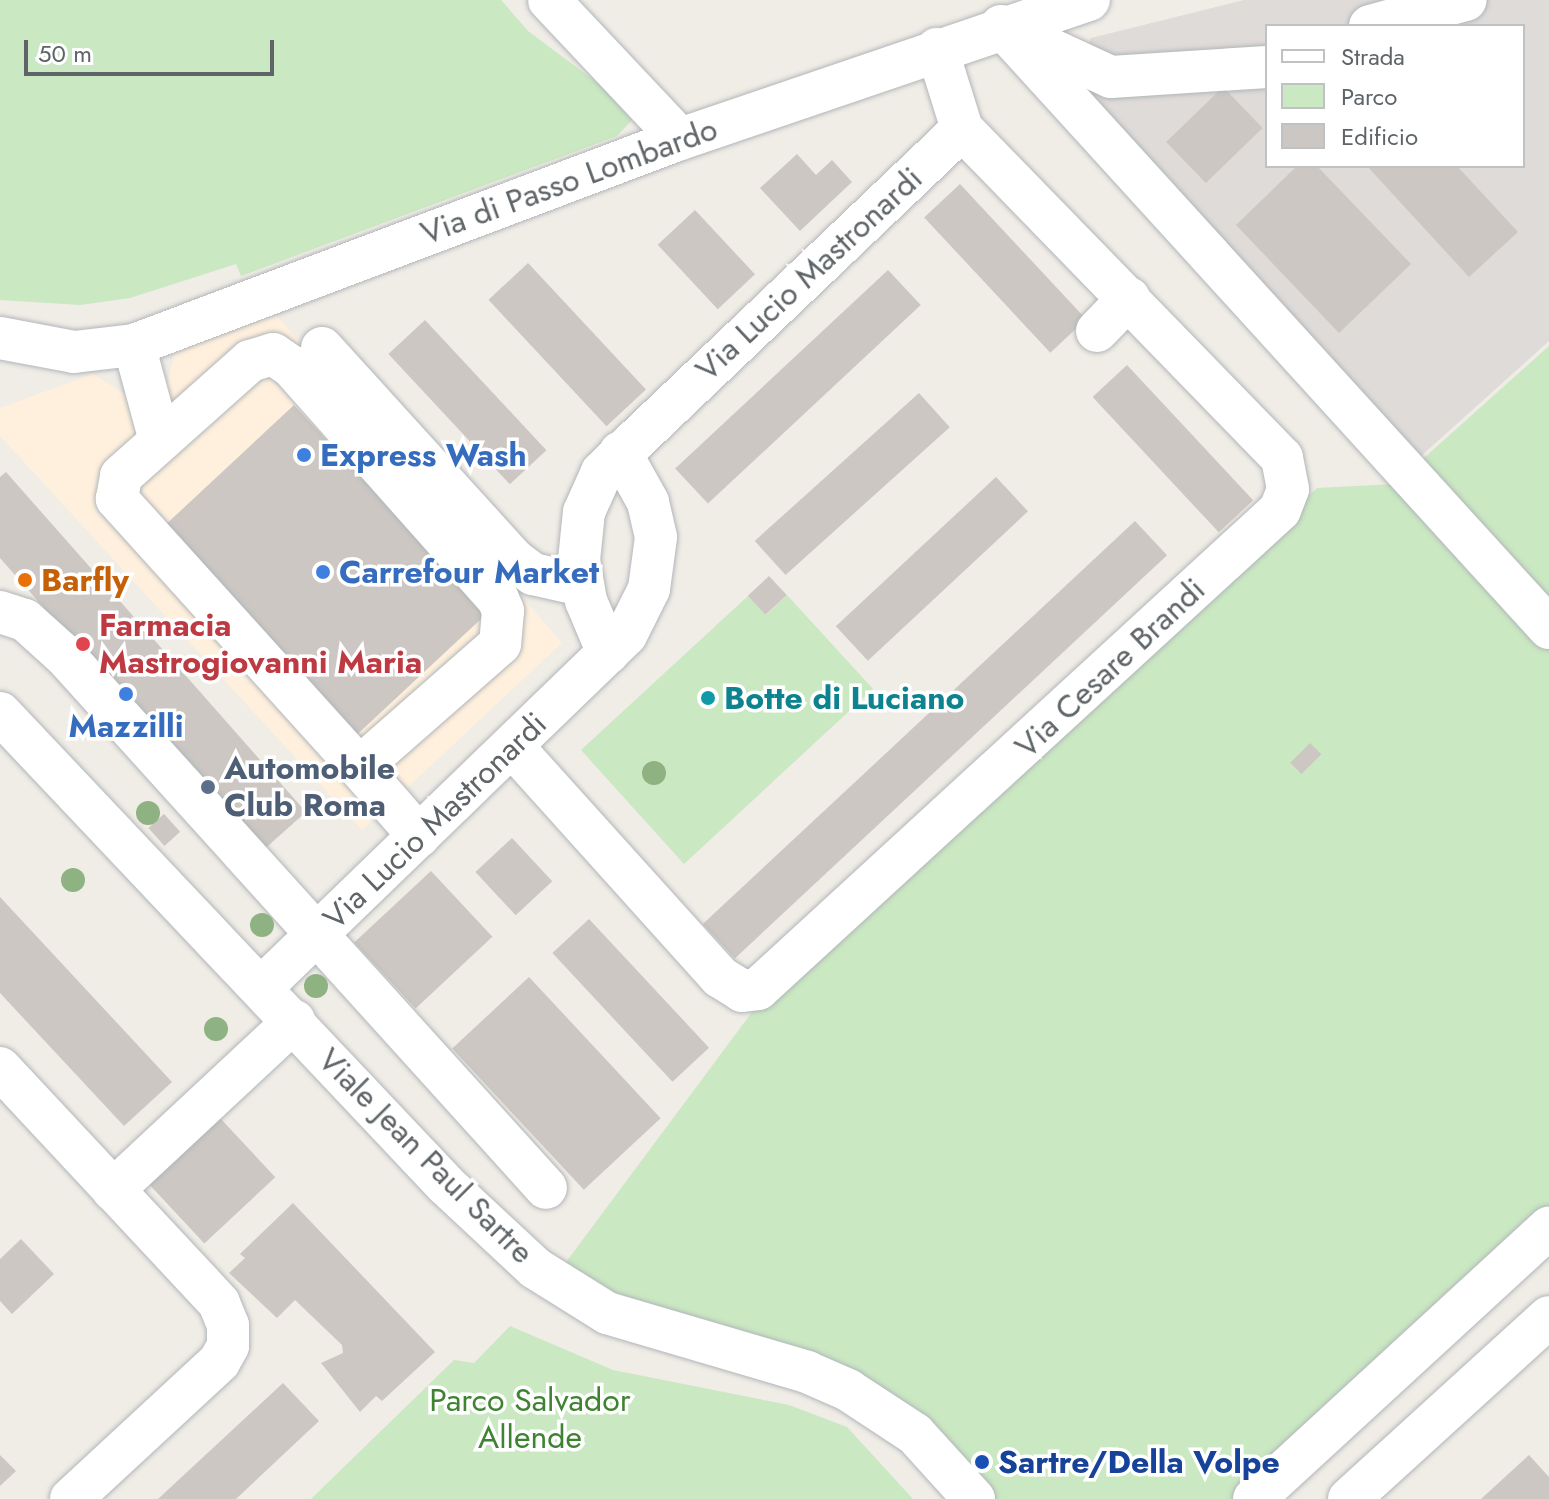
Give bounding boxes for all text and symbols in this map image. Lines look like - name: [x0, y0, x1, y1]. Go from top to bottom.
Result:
- scale bar: [28, 24, 278, 74]
- legend: [1265, 24, 1525, 168]
- text: 50 m: [38, 36, 92, 71]
- text: Strada: [1341, 39, 1405, 74]
- text: Parco: [1341, 79, 1397, 114]
- street label: Via di Passo Lombardo: [416, 110, 722, 252]
- text: Edificio: [1341, 119, 1418, 154]
- street label: Via Lucio Mastronardi: [688, 159, 930, 389]
- place label: Express Wash: [320, 436, 527, 474]
- marker: Express Wash: [295, 446, 313, 464]
- place label: Carrefour Market: [339, 553, 599, 591]
- place label: Barfly: [41, 561, 129, 599]
- marker: Carrefour Market: [314, 563, 332, 581]
- street label: Via Cesare Brandi: [1007, 570, 1213, 766]
- marker: Barfly: [16, 571, 34, 589]
- place label: Farmacia Mastrogiovanni Maria: [99, 607, 422, 682]
- marker: Farmacia Mastrogiovanni Maria: [74, 635, 92, 653]
- place label: Botte di Luciano: [724, 679, 964, 717]
- marker: Mazzilli: [117, 685, 135, 703]
- marker: Botte di Luciano: [699, 689, 717, 707]
- street label: Via Lucio Mastronardi: [315, 705, 555, 937]
- place label: Mazzilli: [68, 707, 184, 745]
- place label: Automobile Club Roma: [224, 750, 395, 825]
- marker: Automobile Club Roma: [199, 778, 217, 796]
- street label: Viale Jean Paul Sartre: [310, 1040, 542, 1272]
- park label: Parco Salvador Allende: [429, 1382, 631, 1457]
- place label: Sartre/Della Volpe: [998, 1443, 1280, 1481]
- marker: Sartre/Della Volpe: [973, 1453, 991, 1471]

